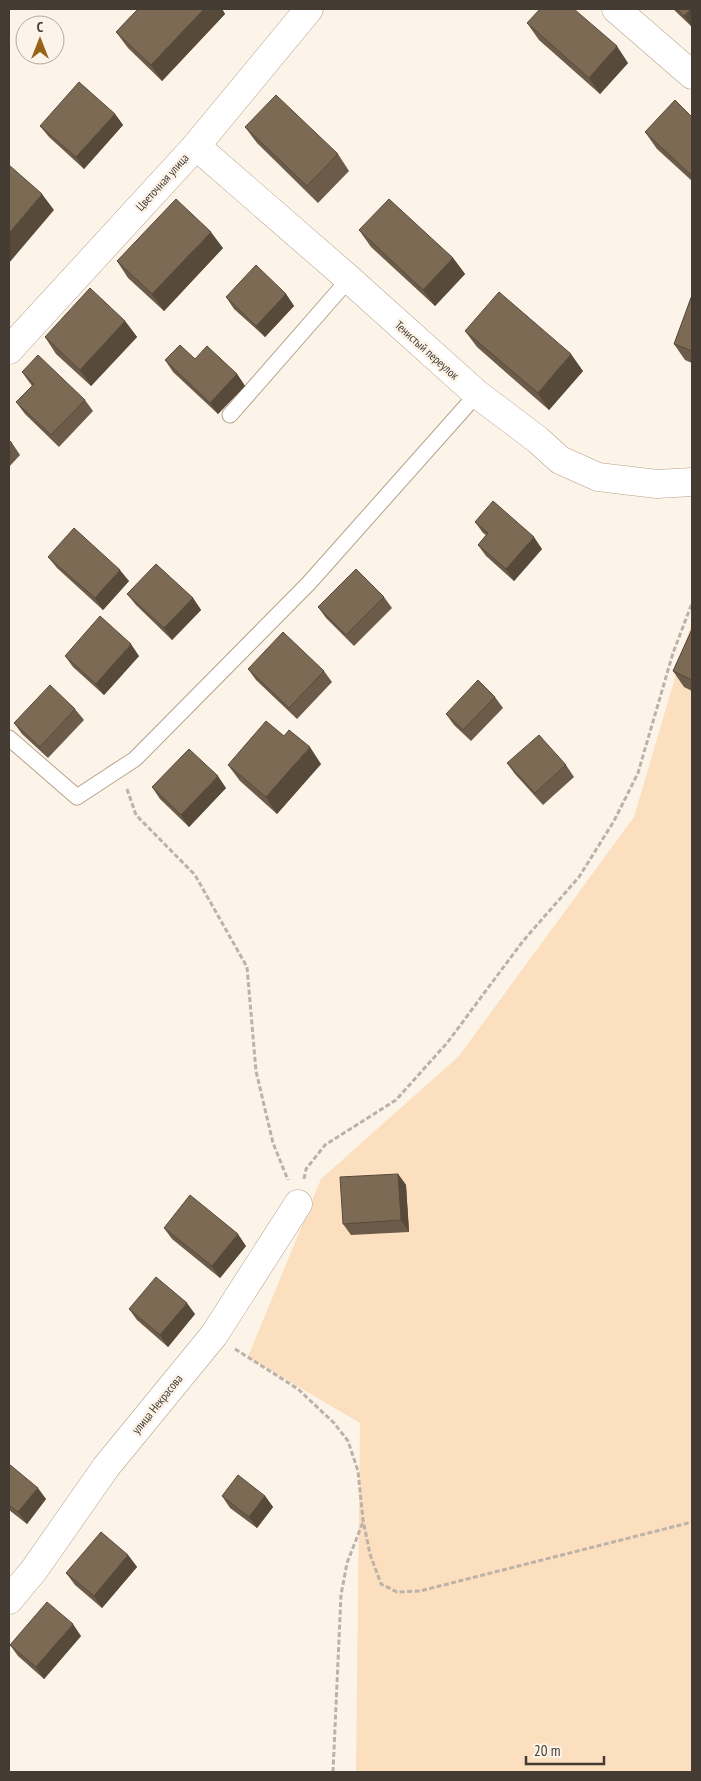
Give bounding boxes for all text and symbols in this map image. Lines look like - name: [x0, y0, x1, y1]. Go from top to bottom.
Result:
- north arrow: [15, 15, 65, 65]
- text: С: [37, 18, 44, 36]
- street label: Цветочная улица: [132, 150, 192, 214]
- street label: Тенистый переулок: [392, 317, 462, 383]
- street label: улица Некрасова: [128, 1371, 186, 1437]
- scale bar: [526, 1734, 604, 1766]
- text: 20 m: [534, 1741, 560, 1760]

